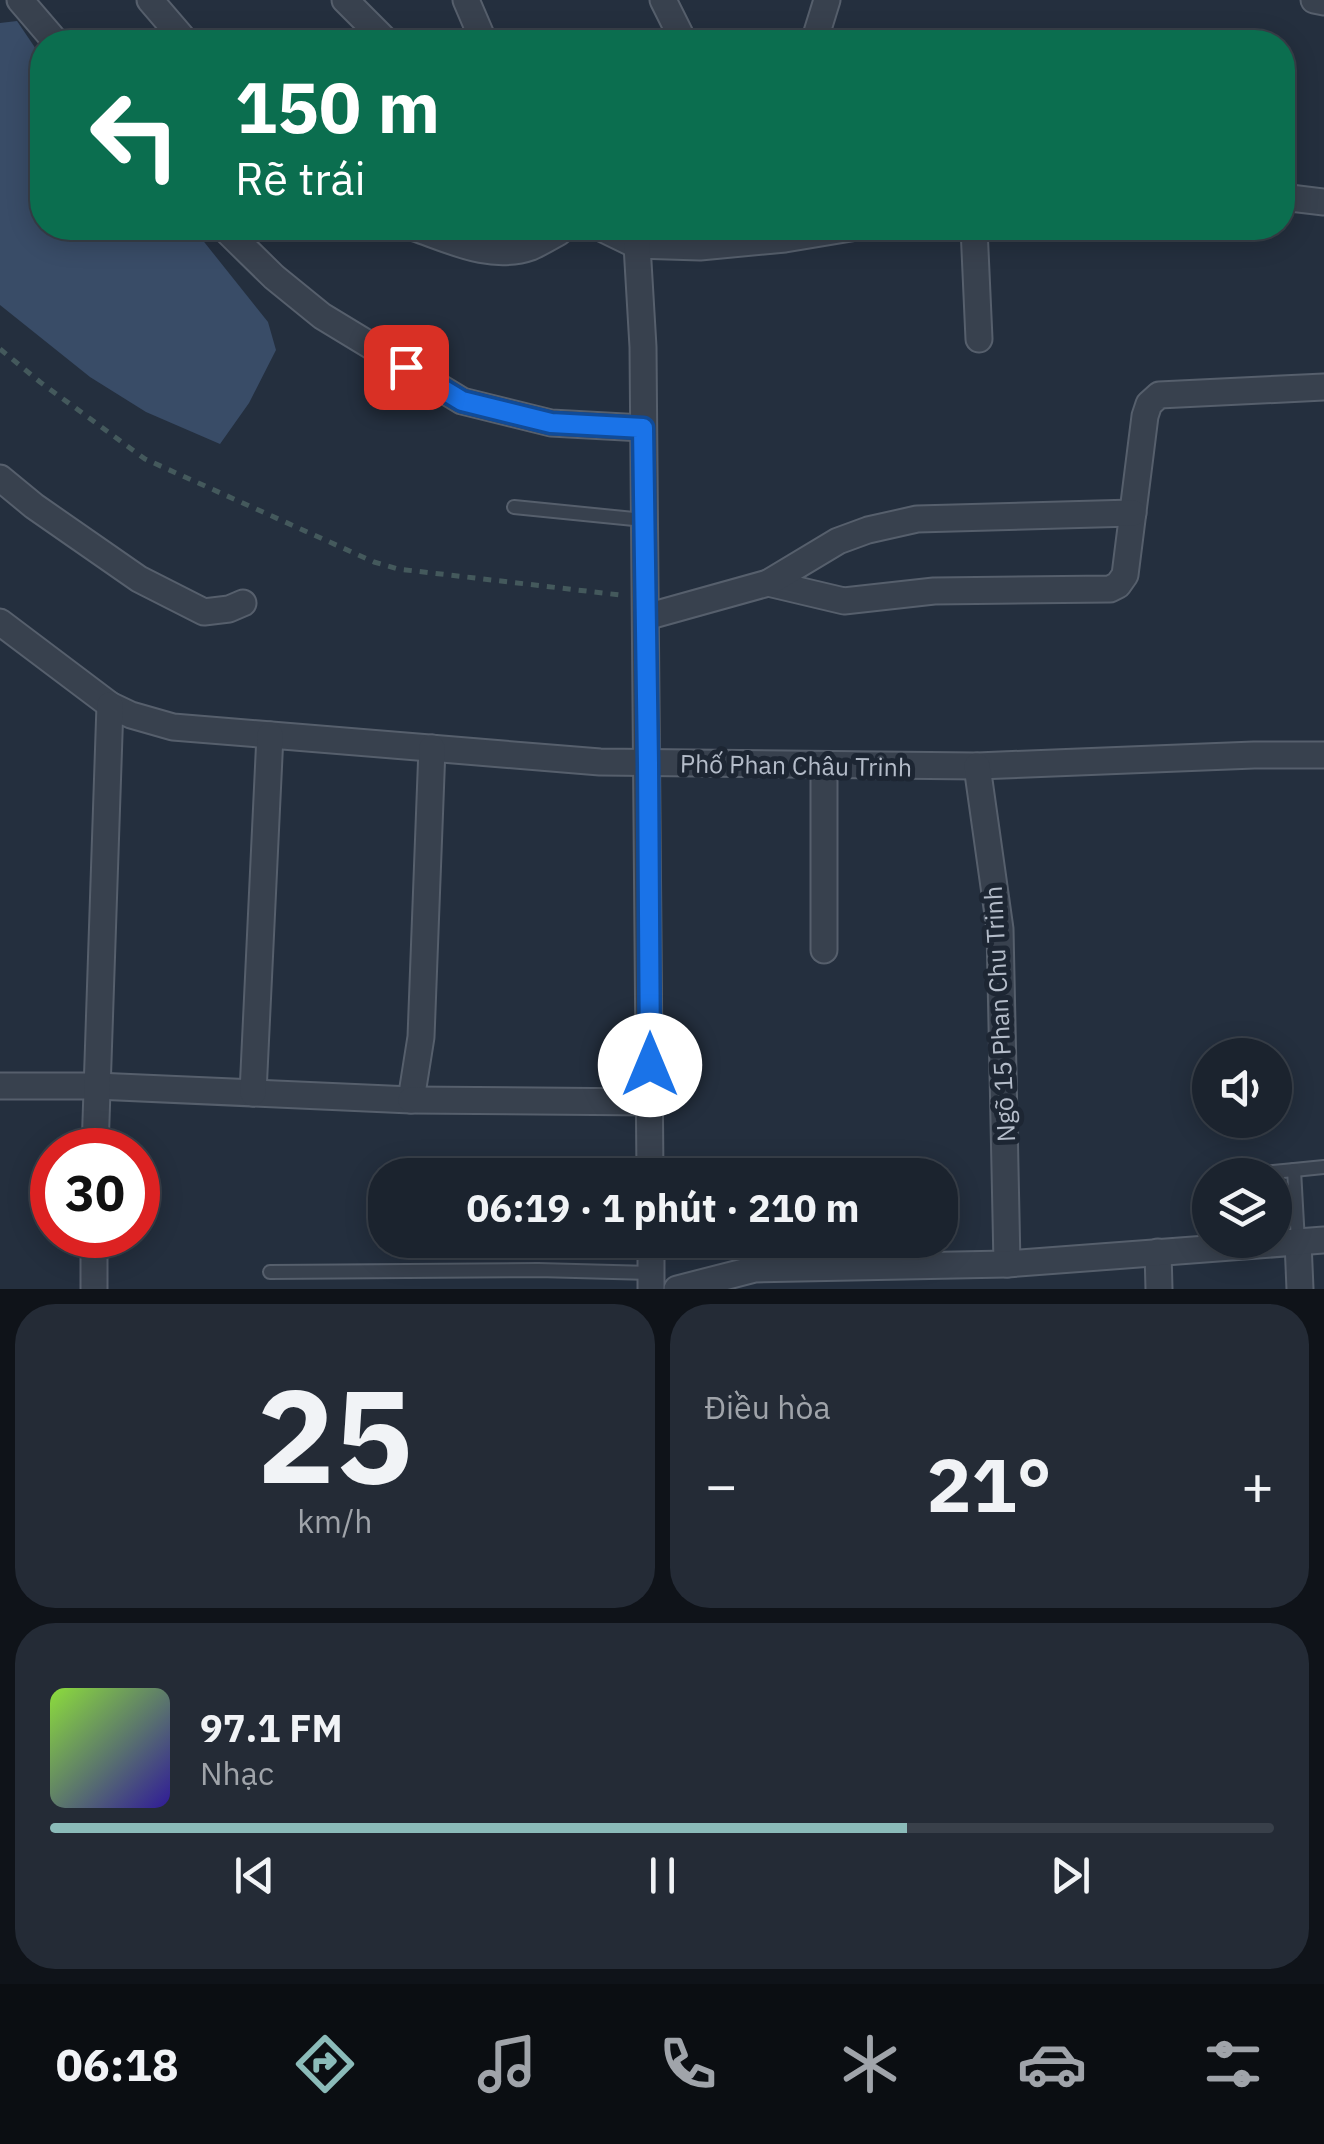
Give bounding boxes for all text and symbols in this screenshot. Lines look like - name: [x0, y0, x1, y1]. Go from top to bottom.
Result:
- text: 150 m: [235, 61, 440, 152]
- icon: left: [70, 70, 200, 200]
- text: Rẽ trái: [235, 149, 366, 207]
- pin: [364, 325, 449, 410]
- icon: arrive: [379, 340, 434, 395]
- street label: Phố Phan Châu Trinh: [680, 746, 912, 784]
- street label: Ngõ 15 Phan Chu Trinh: [976, 885, 1022, 1143]
- position arrow: [598, 1013, 702, 1117]
- map controls: [1192, 1038, 1292, 1258]
- button: sound: [1192, 1038, 1292, 1138]
- speed limit sign: 30: [30, 1128, 160, 1258]
- button: layers: [1192, 1158, 1292, 1258]
- text: 06:19 · 1 phút · 210 m: [467, 1183, 859, 1232]
- text: 25: [257, 1350, 413, 1519]
- text: Điều hòa: [705, 1386, 831, 1428]
- text: 21°: [927, 1435, 1052, 1533]
- text: −: [705, 1449, 738, 1520]
- text: +: [1241, 1449, 1274, 1520]
- text: km/h: [297, 1500, 372, 1542]
- text: 97.1 FM: [200, 1703, 343, 1752]
- text: Nhạc: [200, 1752, 274, 1794]
- icon: previous: [227, 1848, 282, 1903]
- icon: pause: [635, 1848, 690, 1903]
- icon: next: [1043, 1848, 1098, 1903]
- icon: directions: [290, 2029, 360, 2099]
- icon: music: [472, 2029, 542, 2099]
- icon: phone: [653, 2029, 723, 2099]
- icon: climate: [835, 2029, 905, 2099]
- icon: car: [1017, 2029, 1087, 2099]
- icon: filters: [1198, 2029, 1268, 2099]
- text: 06:18: [56, 2035, 179, 2093]

